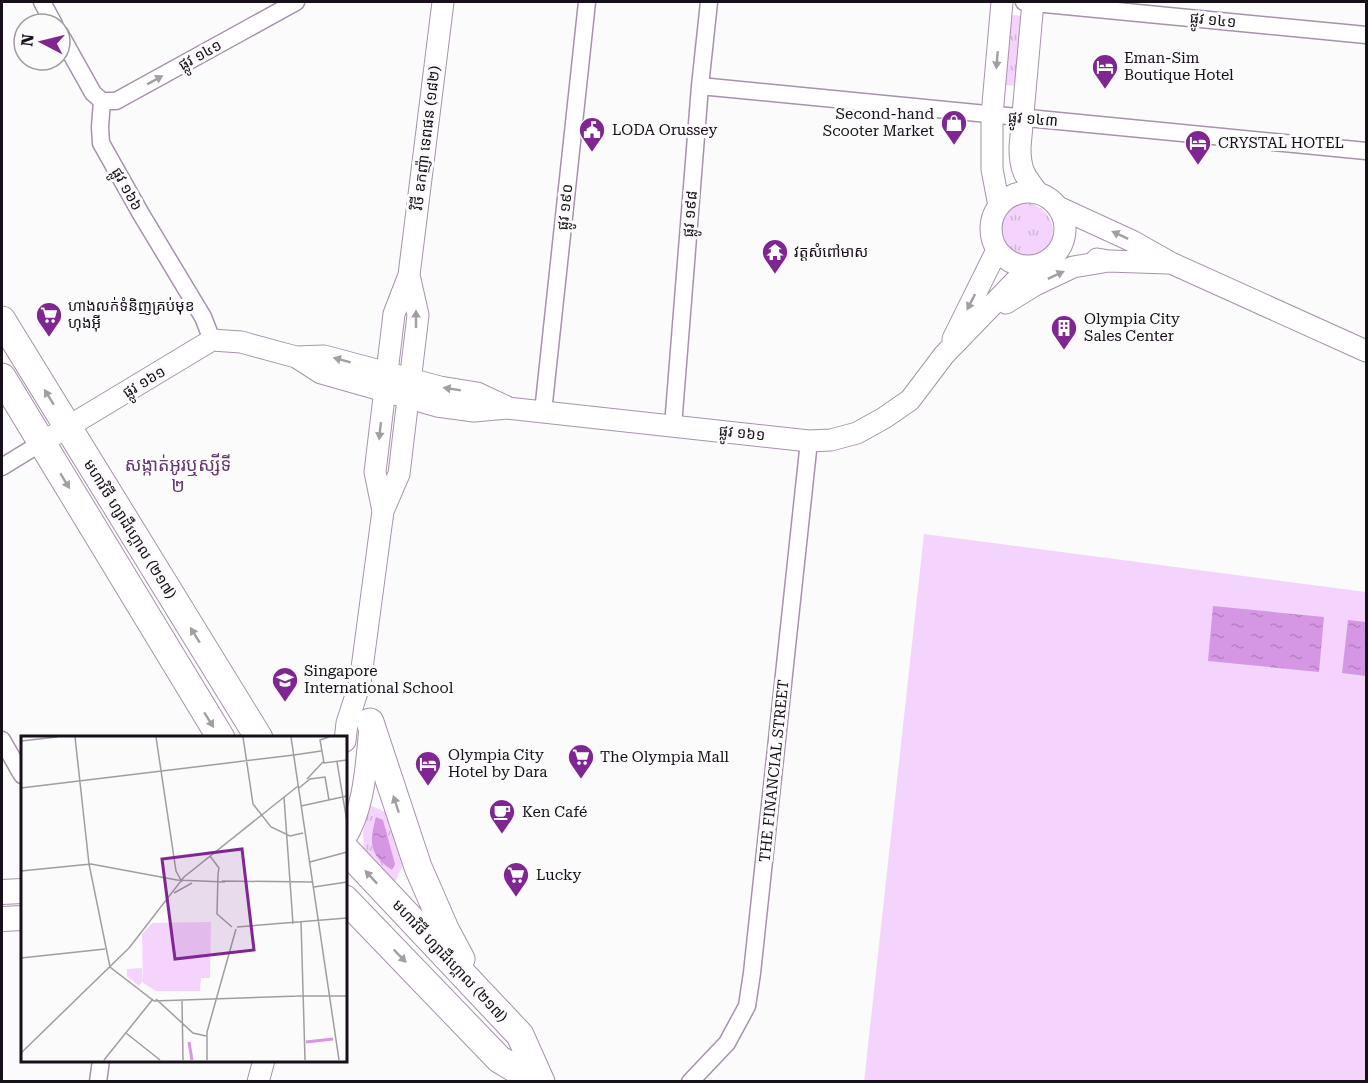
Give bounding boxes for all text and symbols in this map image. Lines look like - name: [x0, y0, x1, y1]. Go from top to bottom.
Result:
- street label: ផ្លូវ ១៤១: [1188, 9, 1237, 36]
- north arrow: [12, 12, 72, 72]
- text: N: [17, 33, 38, 48]
- street label: ផ្លូវ ១៤១: [175, 36, 227, 78]
- place label: Eman-Sim Boutique Hotel: [1124, 49, 1234, 84]
- one-way arrow: [992, 50, 1002, 69]
- hotel icon: Eman-Sim Boutique Hotel: [1090, 52, 1120, 90]
- street label: វិថី ឧកញ៉ា ទេពផន (១៨២): [408, 65, 444, 211]
- one-way arrow: [147, 74, 163, 85]
- place label: Second-hand Scooter Market: [823, 105, 934, 140]
- shop icon: Second-hand Scooter Market: [939, 108, 969, 146]
- street label: ផ្លូវ ១៤៣: [1007, 108, 1059, 135]
- public building icon: LODA Orussey: [577, 115, 607, 153]
- place label: LODA Orussey: [612, 121, 717, 139]
- hotel icon: CRYSTAL HOTEL: [1183, 128, 1213, 166]
- place label: CRYSTAL HOTEL: [1218, 134, 1344, 152]
- street label: ផ្លូវ ១៦៦: [104, 164, 146, 216]
- street label: ផ្លូវ ១៩០: [554, 183, 581, 232]
- street label: ផ្លូវ ១៩៨: [679, 190, 705, 238]
- one-way arrow: [1111, 231, 1128, 240]
- temple icon: វត្តសំពៅមាស: [760, 237, 790, 275]
- place label: វត្តសំពៅមាស: [794, 243, 868, 261]
- one-way arrow: [1048, 270, 1065, 279]
- one-way arrow: [966, 294, 976, 311]
- place label: ហាងលក់ទំនិញគ្រប់មុខ ហុងអ៊ី: [68, 297, 194, 332]
- supermarket icon: ហាងលក់ទំនិញគ្រប់មុខ ហុងអ៊ី: [34, 300, 64, 338]
- one-way arrow: [411, 309, 421, 328]
- place label: Olympia City Sales Center: [1084, 310, 1180, 345]
- building icon: Olympia City Sales Center: [1049, 313, 1079, 351]
- one-way arrow: [333, 355, 351, 365]
- street label: ផ្លូវ ១៦១: [119, 362, 171, 406]
- one-way arrow: [443, 385, 462, 394]
- one-way arrow: [43, 389, 54, 405]
- one-way arrow: [375, 421, 385, 440]
- street label: ផ្លូវ ១៦១: [717, 422, 766, 449]
- district label: សង្កាត់អូរឬស្សីទី ២: [125, 453, 231, 496]
- street label: មហាវិថី ហ្សាដឹហ្គោល (២១៧): [79, 456, 181, 602]
- one-way arrow: [59, 473, 70, 489]
- one-way arrow: [190, 626, 201, 643]
- place label: Singapore International School: [304, 662, 454, 697]
- school or university icon: Singapore International School: [270, 665, 300, 703]
- street label: THE FINANCIAL STREET: [755, 679, 793, 863]
- one-way arrow: [203, 712, 214, 728]
- inset map: [21, 736, 346, 1062]
- supermarket icon: The Olympia Mall: [566, 742, 596, 780]
- place label: Olympia City Hotel by Dara: [448, 746, 547, 781]
- place label: The Olympia Mall: [600, 748, 729, 766]
- hotel icon: Olympia City Hotel by Dara: [413, 749, 443, 787]
- one-way arrow: [391, 795, 401, 813]
- cafe icon: Ken Café: [487, 797, 517, 835]
- place label: Ken Café: [522, 803, 587, 821]
- supermarket icon: Lucky: [501, 860, 531, 898]
- place label: Lucky: [536, 866, 581, 884]
- one-way arrow: [364, 869, 378, 884]
- street label: មហាវិថី ហ្សាដឹហ្គោល (២១៧): [388, 896, 512, 1026]
- one-way arrow: [393, 949, 407, 963]

